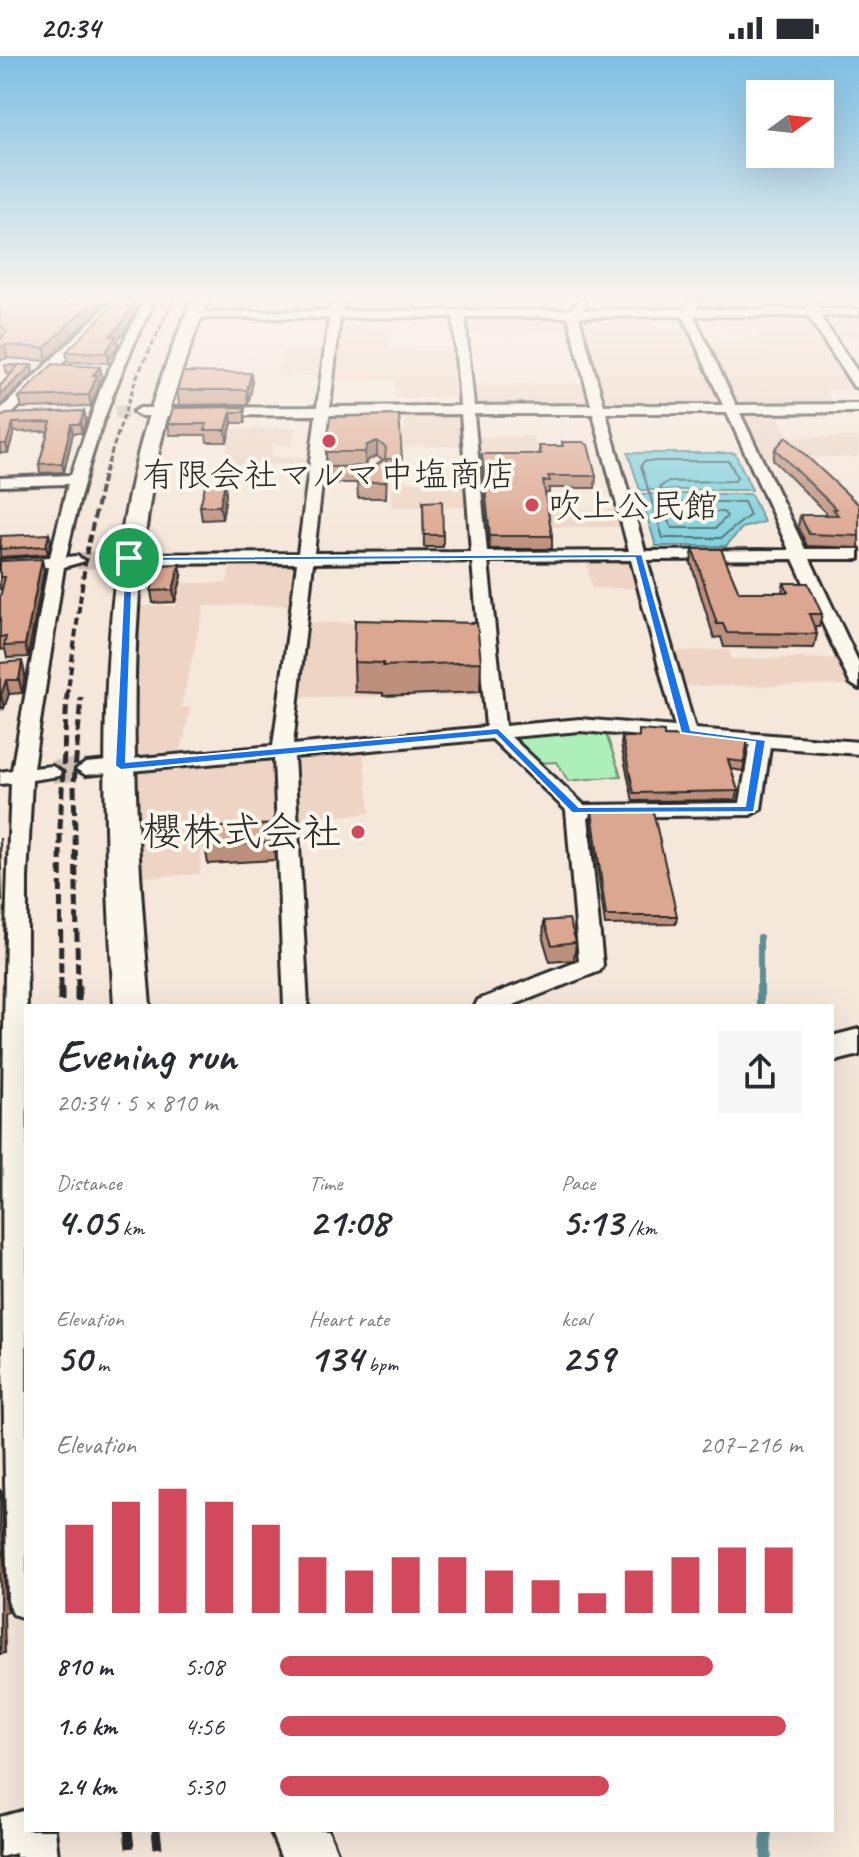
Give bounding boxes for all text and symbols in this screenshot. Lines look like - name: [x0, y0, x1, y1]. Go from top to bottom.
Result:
- text: 20:34: [40, 9, 100, 47]
- north arrow: [746, 80, 834, 168]
- map controls: [746, 80, 834, 168]
- marker: 有限会社マルマ中塩商店: [320, 432, 338, 450]
- place label: 有限会社マルマ中塩商店: [142, 453, 516, 496]
- place label: 吹上公民館: [548, 484, 718, 527]
- marker: 吹上公民館: [523, 496, 541, 514]
- pin: [95, 524, 163, 592]
- icon: arrive: [107, 536, 151, 580]
- place label: 櫻株式会社: [142, 807, 342, 857]
- marker: 櫻株式会社: [349, 823, 367, 841]
- text: Evening run: [56, 1028, 236, 1083]
- button: share: [718, 1030, 802, 1114]
- text: 20:34 · 5 × 810 m: [56, 1086, 217, 1119]
- text: Distance: [56, 1169, 122, 1197]
- text: Time: [309, 1169, 342, 1197]
- text: Pace: [561, 1169, 595, 1197]
- text: 4.05: [56, 1197, 117, 1247]
- text: 21:08: [309, 1197, 389, 1247]
- text: 5:13: [561, 1197, 623, 1247]
- text: km: [117, 1214, 144, 1242]
- text: /km: [623, 1214, 657, 1242]
- text: Elevation: [56, 1305, 124, 1333]
- text: Heart rate: [309, 1305, 389, 1333]
- text: kcal: [561, 1305, 590, 1333]
- text: 50: [56, 1333, 91, 1383]
- text: 134: [309, 1333, 363, 1383]
- text: 259: [561, 1333, 614, 1383]
- text: m: [91, 1350, 109, 1378]
- text: bpm: [363, 1350, 398, 1378]
- text: Elevation: [56, 1428, 136, 1461]
- text: 207–216 m: [699, 1428, 802, 1461]
- text: 810 m: [56, 1650, 112, 1683]
- text: 5:08: [184, 1650, 224, 1683]
- text: 1.6 km: [56, 1710, 117, 1743]
- text: 4:56: [184, 1710, 224, 1743]
- text: 2.4 km: [56, 1770, 116, 1803]
- text: 5:30: [184, 1770, 224, 1803]

